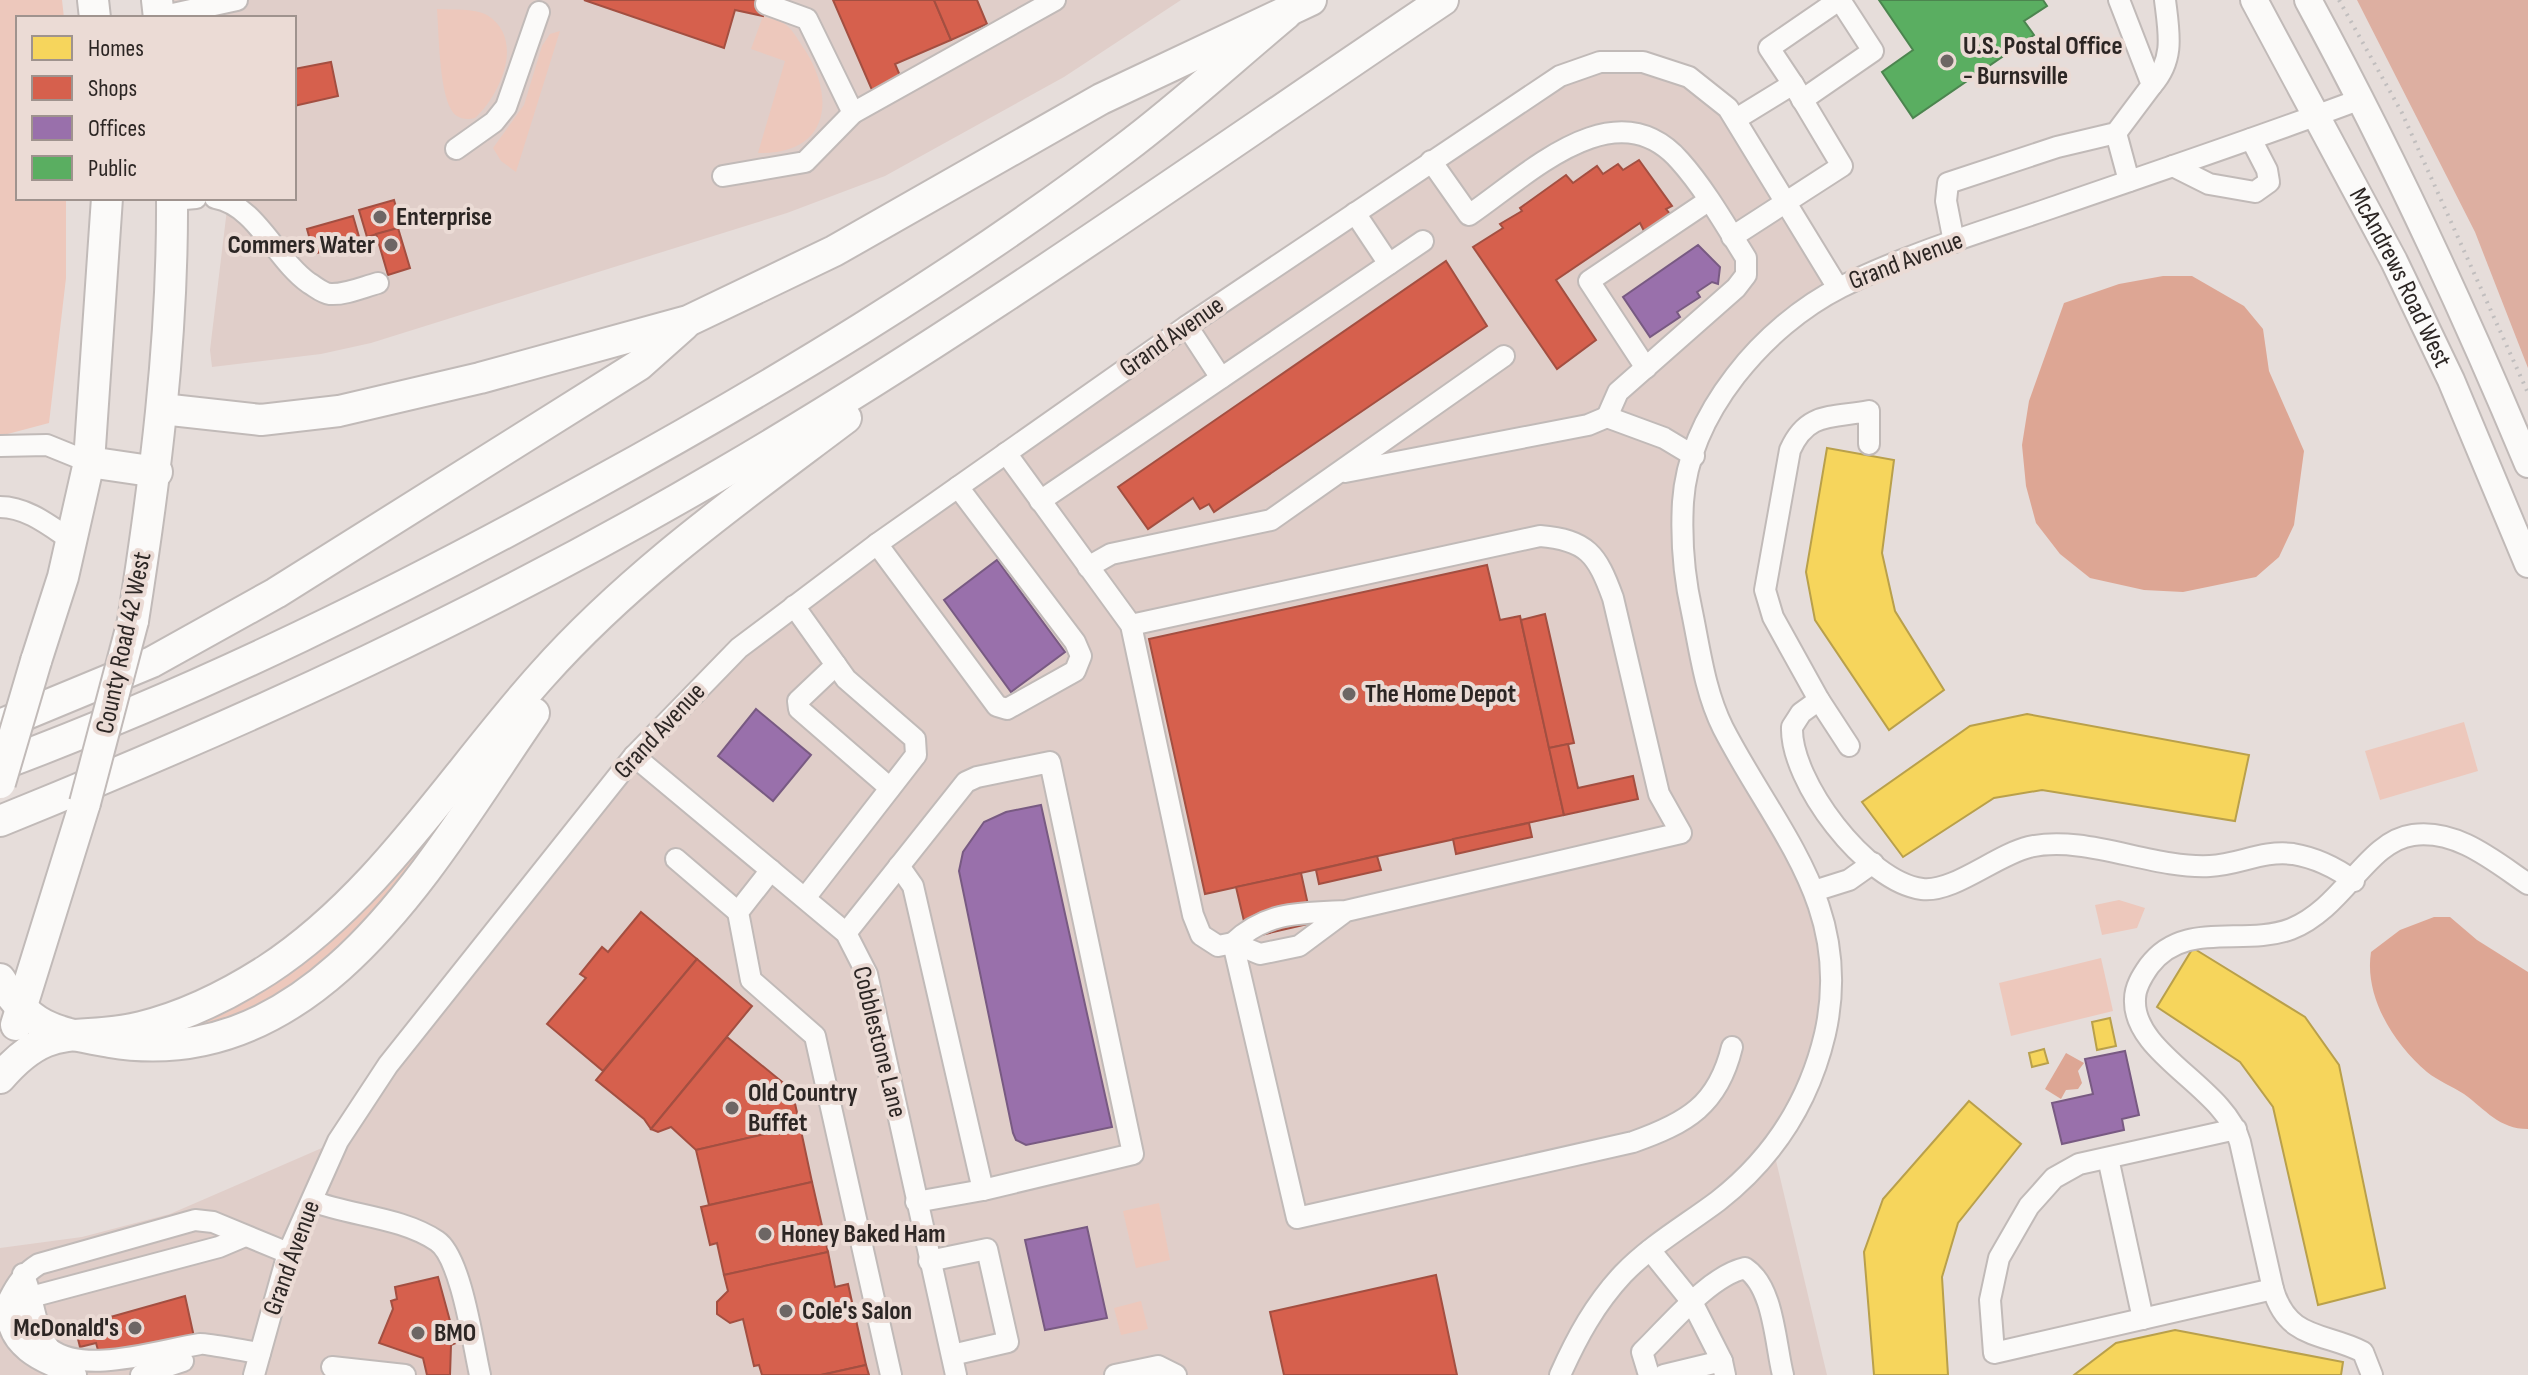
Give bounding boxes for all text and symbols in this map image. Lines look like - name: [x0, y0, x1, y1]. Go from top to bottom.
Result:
- legend: [16, 16, 296, 200]
- place label: U.S. Postal Office - Burnsville: [1963, 31, 2123, 92]
- text: Homes: [88, 34, 144, 63]
- marker: U.S. Postal Office - Burnsville: [1938, 52, 1956, 70]
- text: Shops: [88, 74, 137, 103]
- text: Offices: [88, 114, 146, 143]
- text: Public: [88, 154, 137, 183]
- street label: McAndrews Road West: [2342, 183, 2458, 373]
- place label: Enterprise: [396, 202, 492, 233]
- marker: Enterprise: [371, 208, 389, 226]
- street label: Grand Avenue: [1845, 225, 1967, 297]
- place label: Commers Water: [227, 230, 375, 261]
- marker: Commers Water: [382, 236, 400, 254]
- street label: Grand Avenue: [1114, 290, 1230, 384]
- street label: County Road 42 West: [90, 549, 158, 737]
- street label: Grand Avenue: [608, 677, 712, 785]
- place label: The Home Depot: [1365, 679, 1517, 710]
- marker: The Home Depot: [1340, 685, 1358, 703]
- street label: Cobblestone Lane: [845, 963, 913, 1121]
- place label: Old Country Buffet: [748, 1078, 858, 1139]
- marker: Old Country Buffet: [723, 1099, 741, 1117]
- street label: Grand Avenue: [257, 1196, 327, 1320]
- place label: Honey Baked Ham: [781, 1219, 945, 1250]
- marker: Honey Baked Ham: [756, 1225, 774, 1243]
- place label: Cole's Salon: [802, 1296, 912, 1327]
- marker: Cole's Salon: [777, 1302, 795, 1320]
- place label: McDonald's: [13, 1313, 119, 1344]
- place label: BMO: [434, 1318, 476, 1349]
- marker: McDonald's: [126, 1319, 144, 1337]
- marker: BMO: [409, 1324, 427, 1342]

